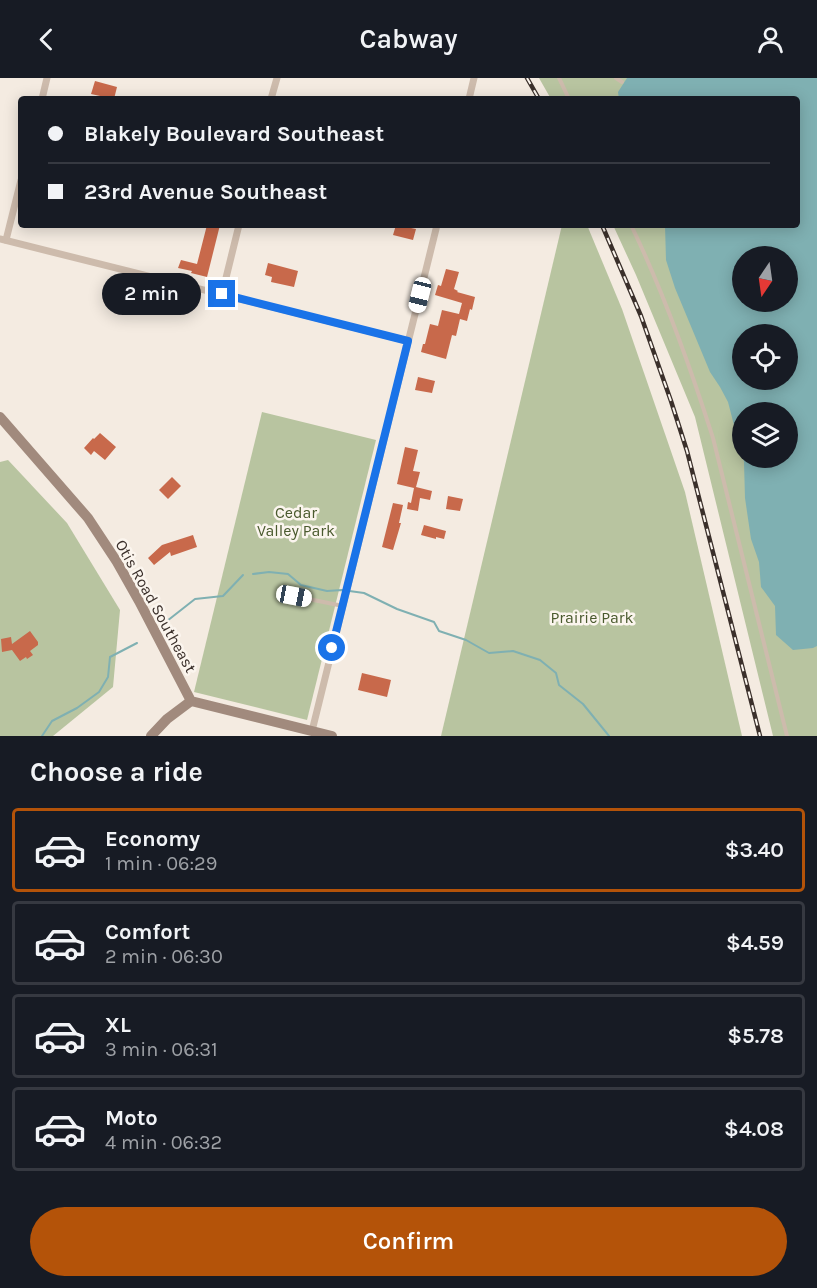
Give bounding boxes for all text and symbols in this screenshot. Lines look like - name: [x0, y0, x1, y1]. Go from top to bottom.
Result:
- icon: back: [30, 23, 63, 56]
- text: Cabway: [360, 23, 457, 55]
- icon: person: [754, 23, 787, 56]
- text: Blakely Boulevard Southeast: [84, 121, 384, 147]
- text: 23rd Avenue Southeast: [84, 179, 327, 205]
- north arrow: [732, 246, 798, 312]
- map controls: [732, 246, 798, 468]
- callout: 2 min: [102, 273, 201, 315]
- car: [407, 275, 433, 315]
- route end: [208, 280, 235, 307]
- text: 2 min: [124, 282, 179, 305]
- button: locate: [732, 324, 798, 390]
- button: layers: [732, 402, 798, 468]
- park label: Cedar Valley Park: [257, 503, 335, 540]
- street label: Otis Road Southeast: [112, 536, 200, 676]
- car: [275, 584, 313, 608]
- park label: Prairie Park: [550, 608, 634, 627]
- route start: [318, 634, 345, 661]
- text: Choose a ride: [30, 756, 203, 788]
- icon: car: [33, 823, 87, 877]
- text: Economy: [105, 826, 200, 852]
- text: $3.40: [725, 837, 784, 863]
- text: 1 min · 06:29: [105, 852, 217, 875]
- icon: car: [33, 916, 87, 970]
- text: Comfort: [105, 919, 190, 945]
- text: $4.59: [726, 930, 784, 956]
- text: 2 min · 06:30: [105, 945, 223, 968]
- icon: car: [33, 1009, 87, 1063]
- text: XL: [105, 1012, 131, 1038]
- text: $5.78: [727, 1023, 784, 1049]
- text: 3 min · 06:31: [105, 1038, 218, 1061]
- icon: car: [33, 1102, 87, 1156]
- text: Moto: [105, 1105, 158, 1131]
- text: $4.08: [724, 1116, 784, 1142]
- text: 4 min · 06:32: [105, 1131, 222, 1154]
- button: Confirm: [30, 1207, 787, 1276]

